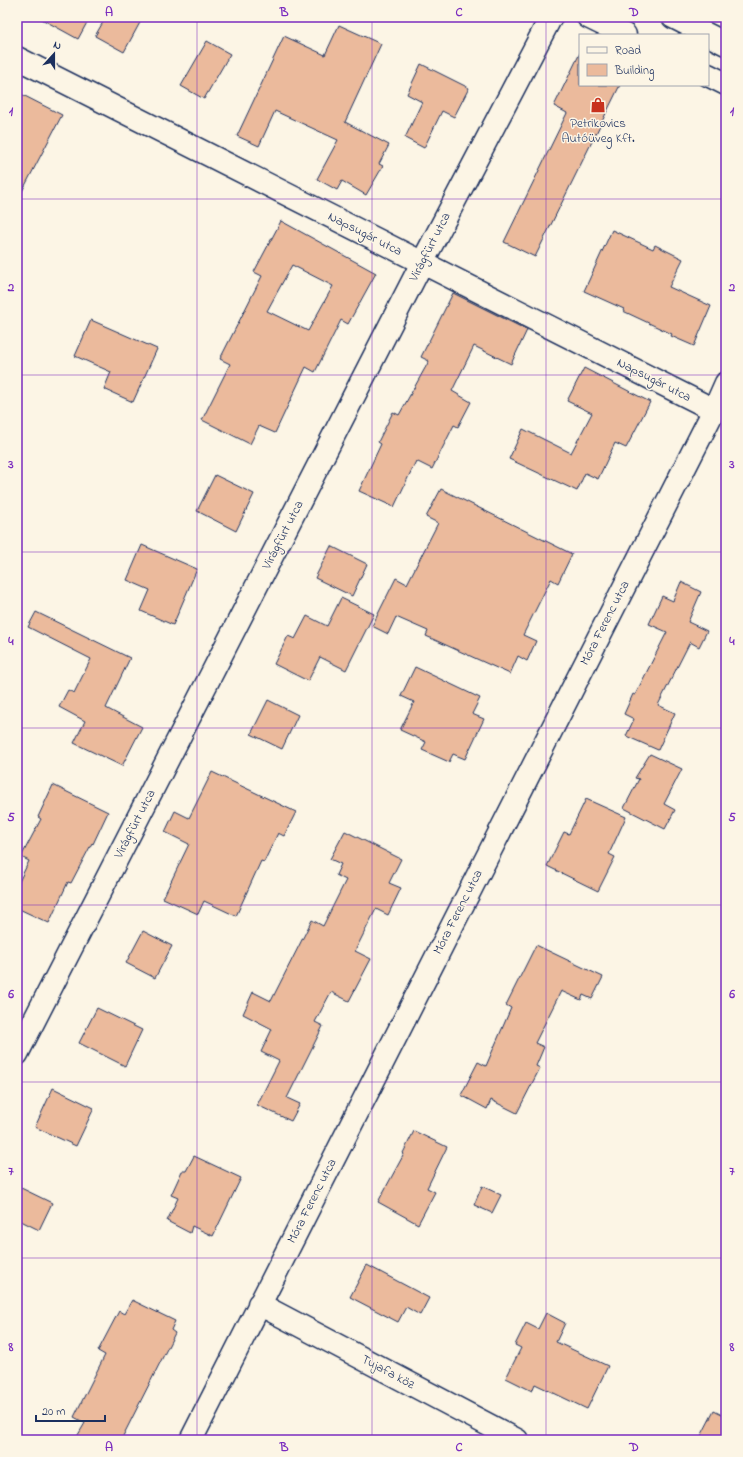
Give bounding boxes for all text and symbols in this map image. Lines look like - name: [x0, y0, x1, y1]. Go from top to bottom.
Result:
- text: A: [105, 3, 113, 22]
- text: B: [279, 3, 289, 22]
- text: C: [455, 3, 463, 22]
- text: D: [628, 3, 639, 22]
- north arrow: [34, 34, 74, 74]
- legend: [579, 34, 709, 86]
- text: N: [51, 37, 64, 54]
- text: Road: [615, 42, 641, 60]
- text: Building: [614, 62, 654, 81]
- shop icon: Petrikovics Autóüveg Kft.: [589, 96, 607, 114]
- text: 1: [9, 102, 14, 121]
- text: 1: [730, 102, 735, 121]
- place label: Petrikovics Autóüveg Kft.: [561, 114, 635, 149]
- street label: Napsugár utca: [324, 207, 405, 262]
- street label: Virágfürt utca: [404, 209, 456, 286]
- text: 2: [7, 278, 15, 297]
- text: 2: [728, 278, 736, 297]
- street label: Napsugár utca: [613, 353, 694, 408]
- text: 3: [7, 455, 14, 474]
- text: 3: [728, 455, 735, 474]
- street label: Virágfürt utca: [257, 497, 309, 574]
- street label: Móra Ferenc utca: [575, 577, 635, 669]
- text: 4: [7, 632, 14, 651]
- text: 4: [728, 632, 735, 651]
- street label: Virágfürt utca: [109, 786, 161, 863]
- text: 5: [7, 808, 15, 827]
- text: 5: [728, 808, 736, 827]
- street label: Móra Ferenc utca: [428, 866, 488, 958]
- text: 6: [7, 985, 14, 1004]
- text: 6: [728, 985, 735, 1004]
- street label: Móra Ferenc utca: [282, 1155, 342, 1247]
- text: 7: [8, 1162, 14, 1181]
- text: 7: [729, 1162, 735, 1181]
- text: 8: [8, 1338, 14, 1357]
- text: 8: [729, 1338, 735, 1357]
- street label: Tujafa köz: [358, 1350, 419, 1394]
- scale bar: [36, 1397, 105, 1423]
- text: 20 m: [42, 1403, 65, 1421]
- text: A: [105, 1438, 113, 1457]
- text: B: [279, 1438, 289, 1457]
- text: C: [455, 1438, 463, 1457]
- text: D: [628, 1438, 639, 1457]

